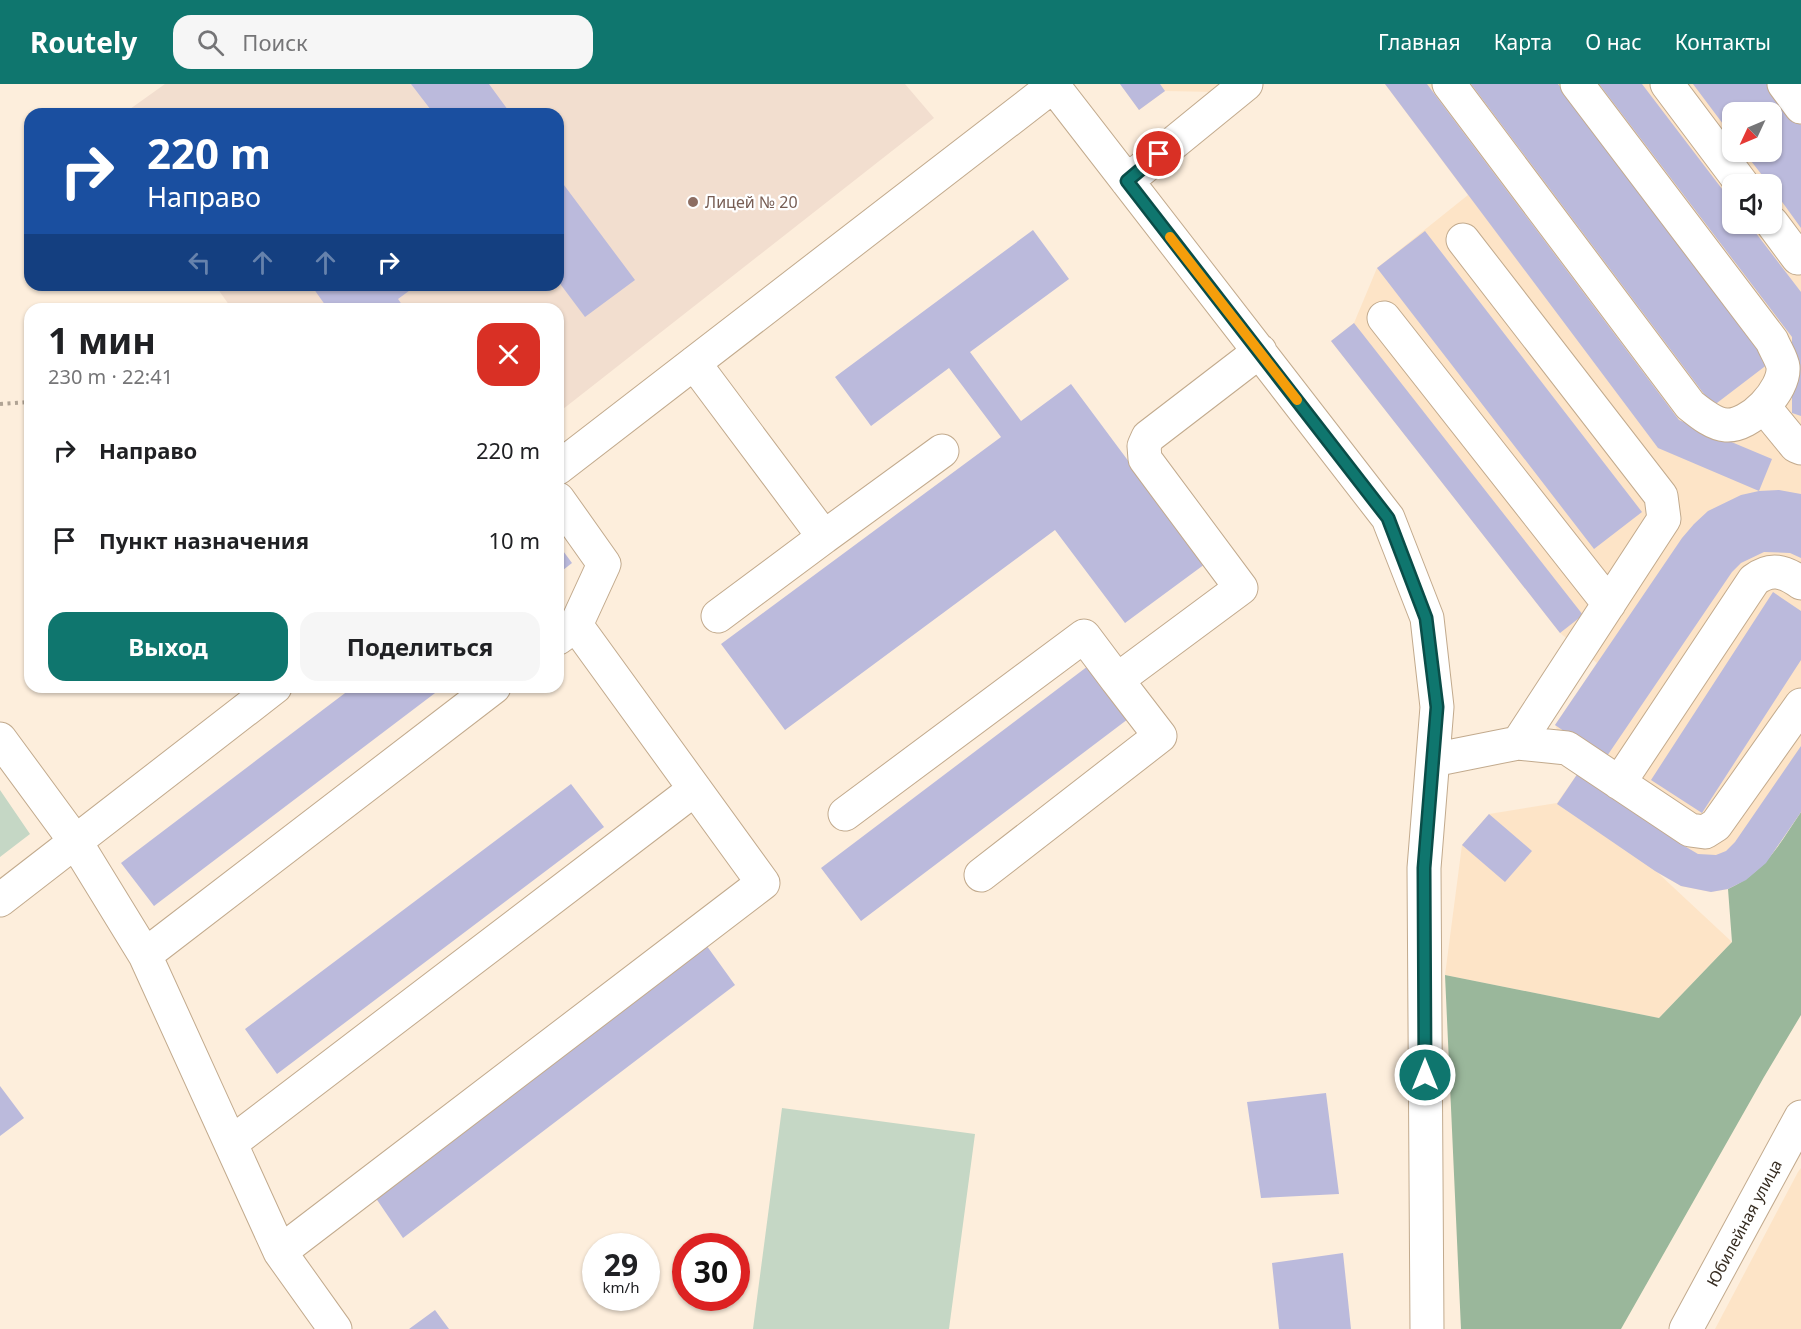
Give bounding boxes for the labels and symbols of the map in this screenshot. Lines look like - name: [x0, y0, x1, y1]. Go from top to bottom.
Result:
- north arrow: [1722, 102, 1782, 162]
- pin: [1133, 128, 1184, 179]
- place label: Лицей № 20: [705, 191, 798, 213]
- marker: Лицей № 20: [686, 195, 700, 209]
- position arrow: [1393, 1043, 1457, 1107]
- street label: Юбилейная улица: [1701, 1156, 1787, 1290]
- speed limit sign: 30: [672, 1233, 750, 1311]

